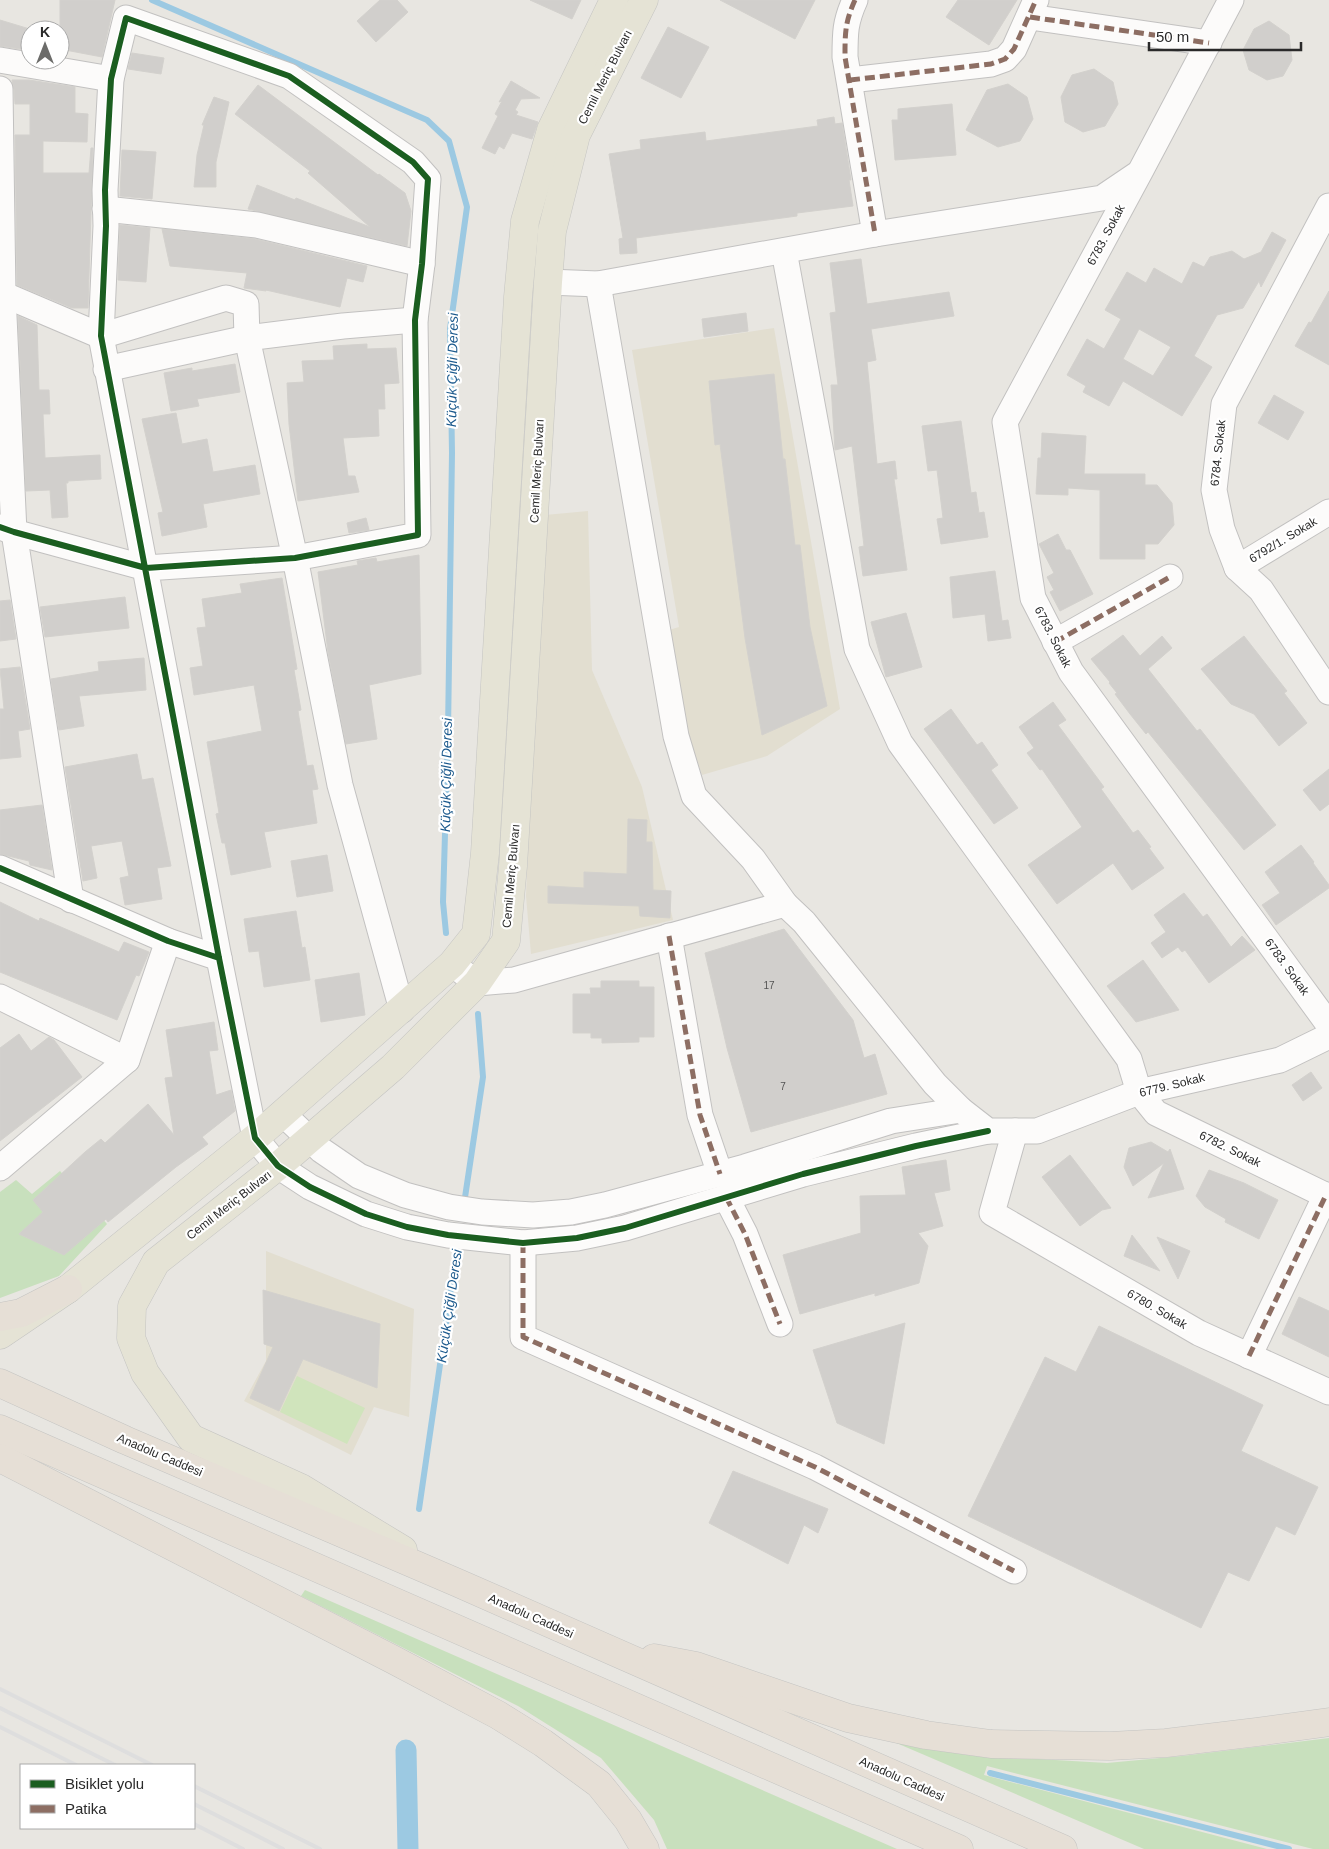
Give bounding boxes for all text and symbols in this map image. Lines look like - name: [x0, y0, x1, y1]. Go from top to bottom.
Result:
- north arrow: [20, 20, 70, 70]
- scale bar: [1149, 20, 1302, 52]
- text: K: [40, 24, 50, 40]
- street label: Cemil Meriç Bulvarı: [575, 27, 635, 127]
- text: 50 m: [1156, 28, 1189, 45]
- street label: 6783. Sokak: [1084, 201, 1128, 268]
- water label: Küçük Çiğli Deresi: [443, 312, 461, 427]
- street label: 6784. Sokak: [1208, 418, 1229, 487]
- street label: Cemil Meriç Bulvarı: [527, 419, 547, 523]
- street label: 6792/1. Sokak: [1247, 514, 1320, 566]
- street label: 6783. Sokak: [1032, 604, 1075, 671]
- water label: Küçük Çiğli Deresi: [437, 717, 455, 832]
- street label: Cemil Meriç Bulvarı: [499, 824, 523, 928]
- street label: 6783. Sokak: [1262, 936, 1313, 999]
- house number: 17: [763, 980, 775, 991]
- street label: 6779. Sokak: [1138, 1070, 1207, 1100]
- house number: 7: [780, 1081, 786, 1092]
- street label: 6782. Sokak: [1197, 1128, 1264, 1170]
- street label: Cemil Meriç Bulvarı: [184, 1167, 274, 1243]
- water label: Küçük Çiğli Deresi: [433, 1247, 465, 1364]
- street label: 6780. Sokak: [1125, 1286, 1190, 1332]
- street label: Anadolu Caddesi: [115, 1431, 205, 1479]
- street label: Anadolu Caddesi: [486, 1591, 576, 1641]
- street label: Anadolu Caddesi: [857, 1754, 947, 1804]
- legend: [20, 1764, 195, 1829]
- text: Bisiklet yolu: [65, 1775, 144, 1792]
- text: Patika: [65, 1800, 107, 1817]

